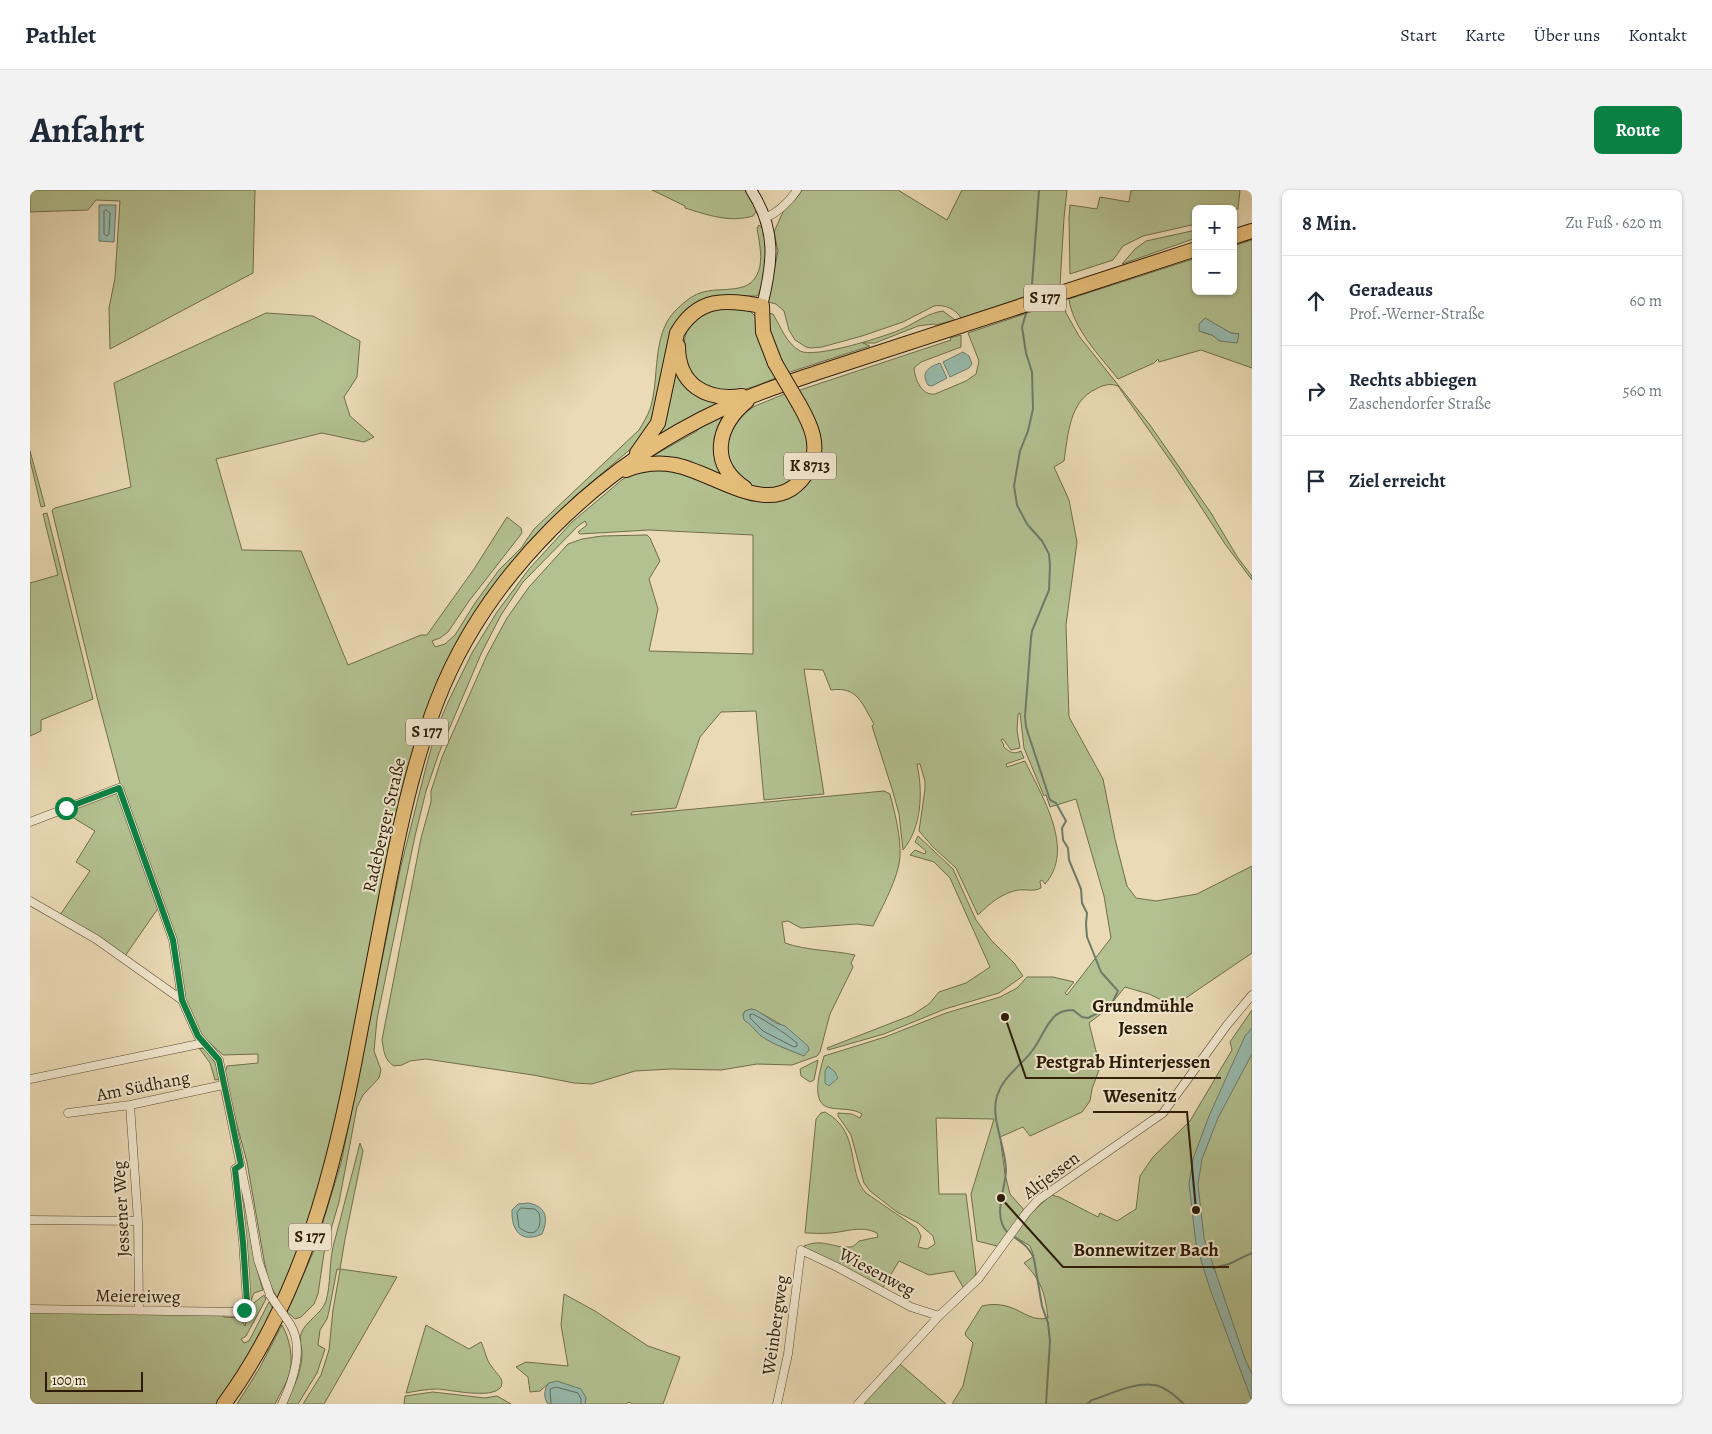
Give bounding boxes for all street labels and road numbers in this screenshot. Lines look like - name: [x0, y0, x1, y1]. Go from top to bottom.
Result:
- road number: S 177: [1024, 285, 1066, 312]
- road number: K 8713: [784, 452, 836, 480]
- road number: S 177: [406, 718, 448, 746]
- street label: Radeberger Straße: [357, 755, 411, 895]
- street label: Am Südhang: [93, 1065, 192, 1107]
- street label: Altjessen: [1017, 1146, 1084, 1205]
- street label: Jessener Weg: [106, 1160, 136, 1258]
- road number: S 177: [289, 1224, 331, 1250]
- street label: Wiesenweg: [834, 1241, 919, 1302]
- street label: Weinbergweg: [756, 1273, 794, 1378]
- street label: Meiereiweg: [95, 1283, 181, 1309]

